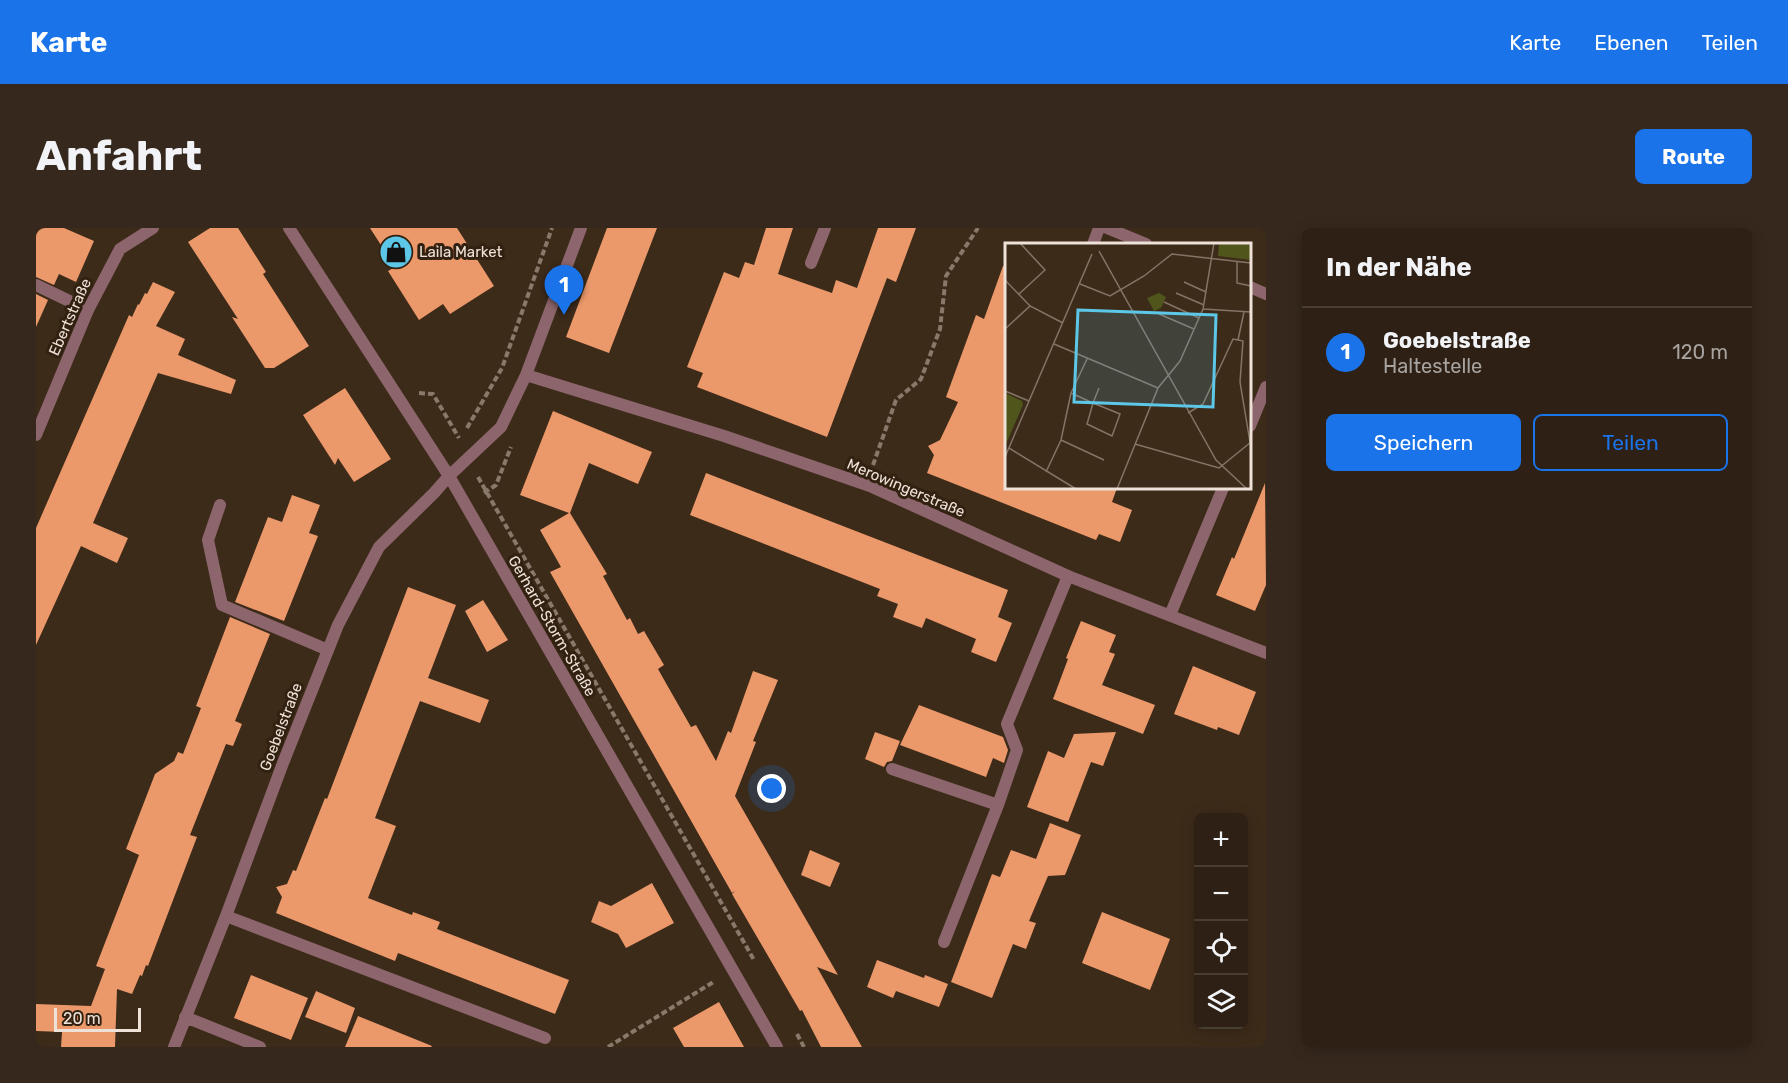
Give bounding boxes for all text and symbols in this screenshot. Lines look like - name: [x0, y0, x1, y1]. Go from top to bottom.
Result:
- text: Karte: [30, 26, 107, 59]
- text: Karte: [1509, 30, 1561, 55]
- text: Ebenen: [1594, 30, 1668, 55]
- text: Teilen: [1701, 30, 1758, 55]
- button: Route: [1635, 129, 1752, 184]
- text: Anfahrt: [36, 131, 202, 181]
- shop icon: Laila Market: [378, 234, 414, 270]
- place label: Laila Market: [419, 243, 503, 261]
- inset map: [1005, 243, 1251, 489]
- text: In der Nähe: [1326, 252, 1472, 283]
- pin: 1: [544, 266, 584, 315]
- street label: Ebertstraße: [45, 276, 95, 358]
- text: Goebelstraße: [1383, 327, 1531, 354]
- text: 1: [1341, 340, 1350, 364]
- text: 120 m: [1672, 340, 1728, 364]
- text: Haltestelle: [1383, 354, 1482, 378]
- button: Speichern: [1326, 414, 1521, 471]
- button: Teilen: [1533, 414, 1728, 471]
- street label: Merowingerstraße: [844, 455, 968, 521]
- street label: Gerhard-Storm-Straße: [504, 553, 600, 699]
- street label: Goebelstraße: [256, 680, 306, 774]
- your location: [757, 774, 786, 803]
- map controls: [1194, 813, 1248, 1029]
- button: +: [1194, 813, 1248, 867]
- button: −: [1194, 867, 1248, 921]
- button: locate: [1194, 921, 1248, 975]
- button: layers: [1194, 975, 1248, 1029]
- scale bar: [54, 1005, 141, 1032]
- text: 20 m: [63, 1009, 101, 1028]

